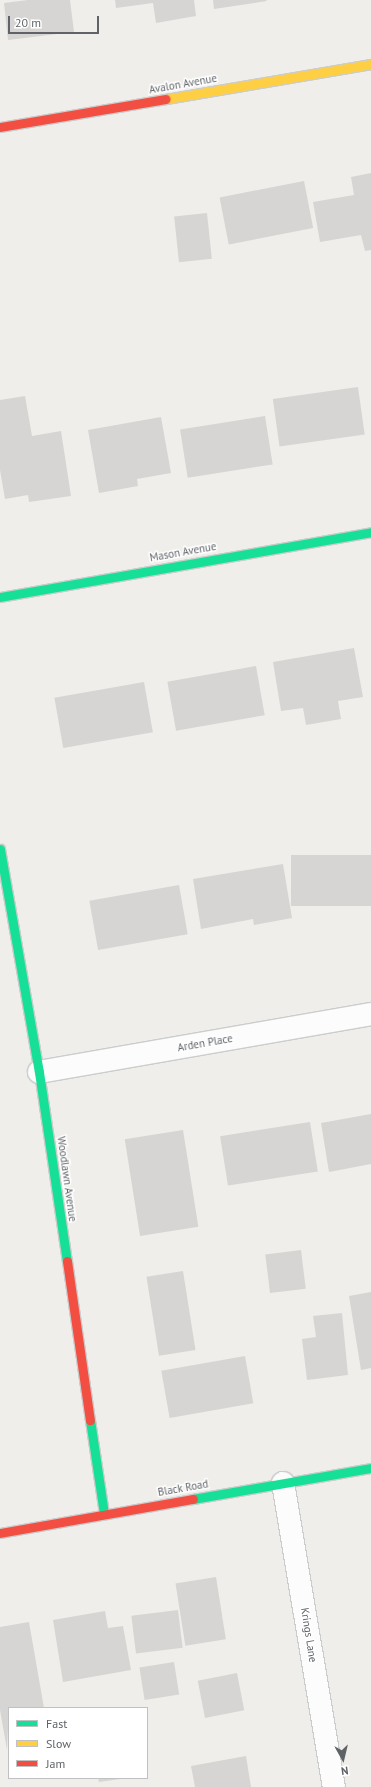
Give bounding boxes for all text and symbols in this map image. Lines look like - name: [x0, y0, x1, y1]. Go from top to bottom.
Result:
- scale bar: [10, 8, 101, 34]
- text: 20 m: [15, 15, 41, 30]
- street label: Avalon Avenue: [148, 71, 218, 97]
- street label: Mason Avenue: [148, 540, 218, 564]
- street label: Arden Place: [176, 1032, 234, 1054]
- street label: Woodlawn Avenue: [54, 1135, 80, 1223]
- street label: Black Road: [156, 1477, 210, 1499]
- street label: Krings Lane: [298, 1607, 320, 1663]
- legend: [8, 1707, 148, 1779]
- text: Fast: [46, 1716, 67, 1731]
- text: Slow: [46, 1736, 71, 1751]
- north arrow: [323, 1739, 363, 1779]
- text: Jam: [46, 1756, 65, 1771]
- text: N: [340, 1763, 349, 1778]

